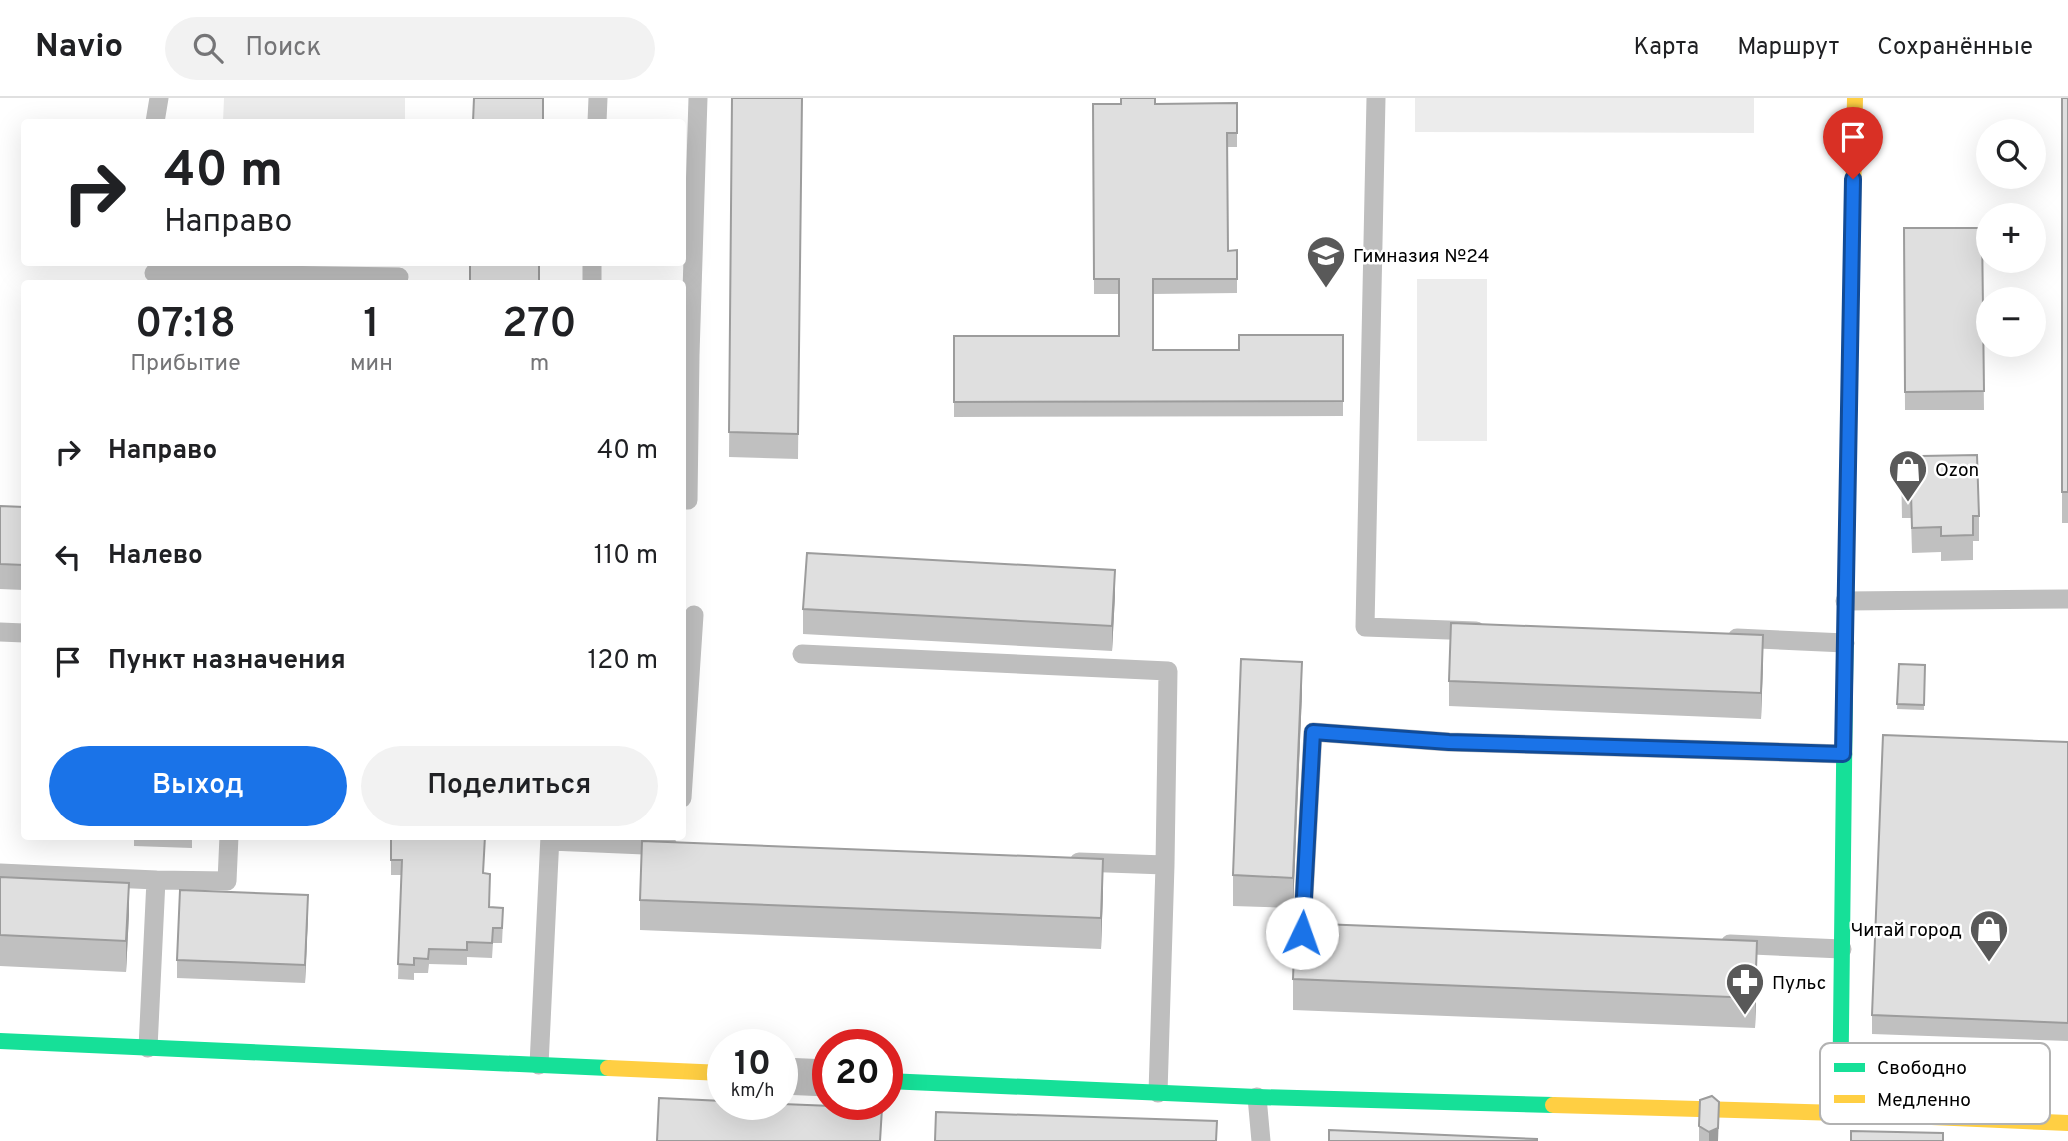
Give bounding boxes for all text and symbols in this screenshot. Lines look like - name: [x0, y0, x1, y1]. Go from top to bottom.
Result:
- search box: [165, 17, 655, 80]
- text: Navio: [35, 27, 123, 69]
- icon: search: [189, 29, 227, 67]
- text: Поиск: [245, 32, 321, 65]
- text: Карта: [1633, 33, 1699, 63]
- text: Маршрут: [1737, 33, 1839, 63]
- text: Сохранённые: [1877, 33, 2033, 63]
- pin: [1823, 107, 1883, 179]
- icon: arrive: [1834, 118, 1872, 156]
- map controls: [1976, 119, 2046, 357]
- button: search: [1976, 119, 2046, 189]
- text: 40 m: [164, 142, 283, 204]
- icon: right: [49, 147, 140, 238]
- text: Направо: [164, 203, 292, 243]
- button: +: [1976, 203, 2046, 273]
- school or university icon: Гимназия №24: [1305, 234, 1347, 289]
- place label: Гимназия №24: [1353, 245, 1489, 269]
- button: −: [1976, 287, 2046, 357]
- text: 07:18: [135, 299, 236, 352]
- text: 1: [363, 299, 380, 352]
- text: 270: [502, 299, 577, 352]
- text: Прибытие: [130, 350, 241, 379]
- text: мин: [350, 350, 393, 379]
- text: m: [530, 350, 549, 379]
- icon: right: [49, 433, 87, 471]
- text: Направо: [108, 435, 217, 468]
- text: 40 m: [597, 435, 658, 468]
- shop icon: Ozon: [1887, 448, 1929, 503]
- place label: Ozon: [1935, 459, 1979, 483]
- icon: left: [49, 538, 87, 576]
- text: Налево: [108, 540, 203, 573]
- text: 110 m: [594, 540, 658, 573]
- icon: arrive: [49, 643, 87, 681]
- text: Пункт назначения: [108, 645, 346, 678]
- text: 120 m: [588, 645, 658, 678]
- button: Выход: [49, 746, 347, 826]
- button: Поделиться: [361, 746, 658, 826]
- position arrow: [1265, 896, 1339, 970]
- shop icon: Читай город: [1968, 908, 2010, 963]
- place label: Читай город: [1850, 919, 1962, 943]
- pharmacy icon: Пульс: [1724, 961, 1766, 1016]
- place label: Пульс: [1772, 972, 1826, 996]
- speed limit sign: 20: [812, 1029, 903, 1120]
- text: 10: [734, 1043, 771, 1087]
- legend: [1820, 1043, 2050, 1124]
- text: Свободно: [1877, 1057, 1967, 1081]
- text: km/h: [731, 1080, 774, 1103]
- text: Медленно: [1877, 1089, 1971, 1113]

